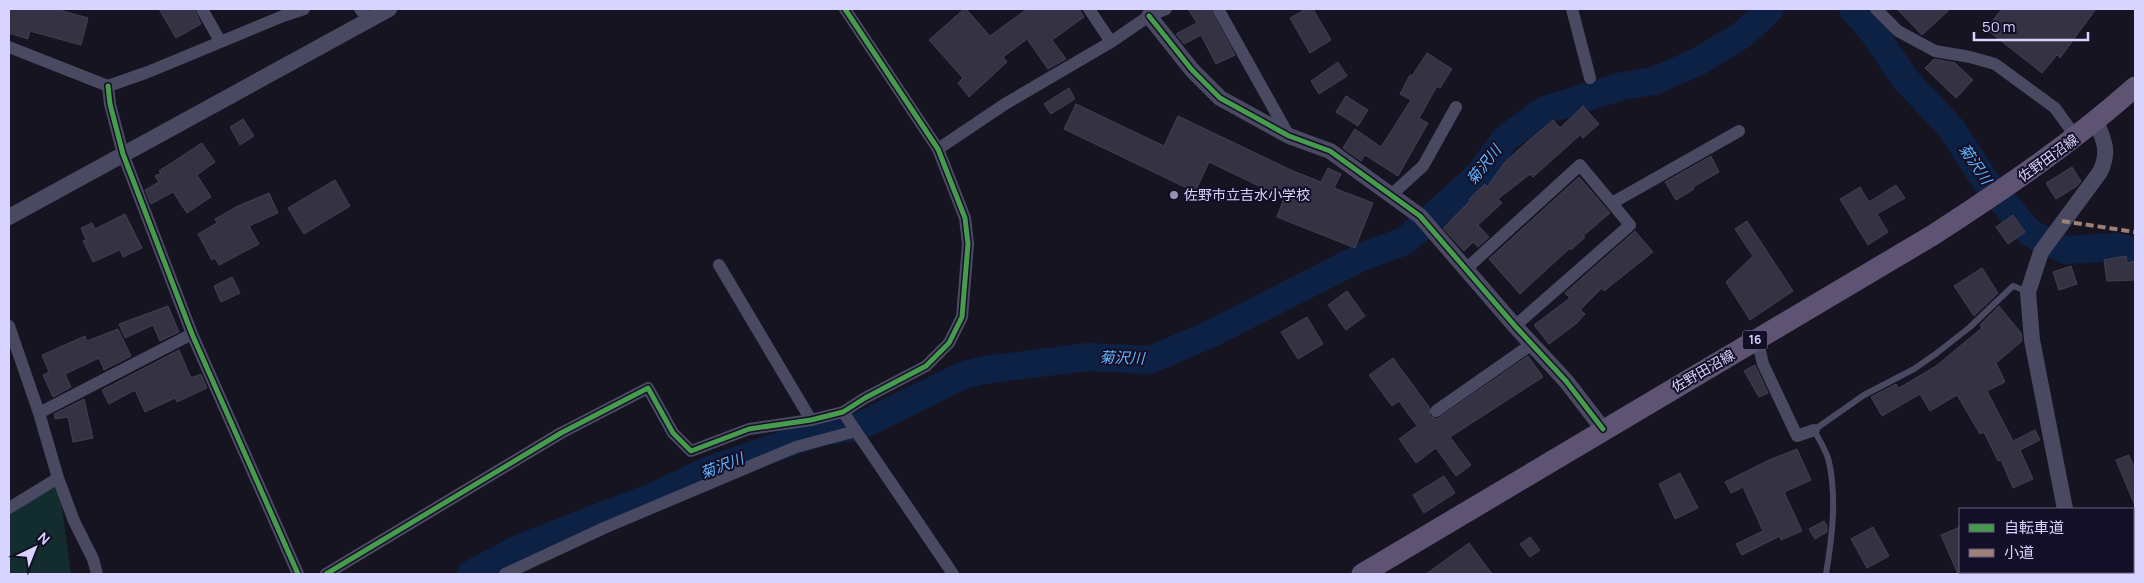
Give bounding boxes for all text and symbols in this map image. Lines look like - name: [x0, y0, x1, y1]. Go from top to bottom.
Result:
- scale bar: [1974, 10, 2088, 42]
- text: 50 m: [1982, 16, 2016, 37]
- street label: 佐野田沼線: [2014, 129, 2082, 186]
- water label: 菊沢川: [1461, 139, 1507, 189]
- water label: 菊沢川: [1954, 139, 1998, 190]
- place label: 佐野市立吉水小学校: [1184, 185, 1310, 204]
- marker: 佐野市立吉水小学校: [1168, 189, 1180, 201]
- road number: 16: [1742, 330, 1768, 350]
- street label: 佐野田沼線: [1668, 345, 1738, 396]
- water label: 菊沢川: [1099, 346, 1147, 369]
- water label: 菊沢川: [697, 447, 748, 483]
- legend: [1959, 508, 2134, 573]
- text: 自転車道: [2004, 517, 2064, 538]
- north arrow: [10, 523, 60, 573]
- text: N: [34, 528, 54, 549]
- text: 小道: [2004, 542, 2034, 563]

